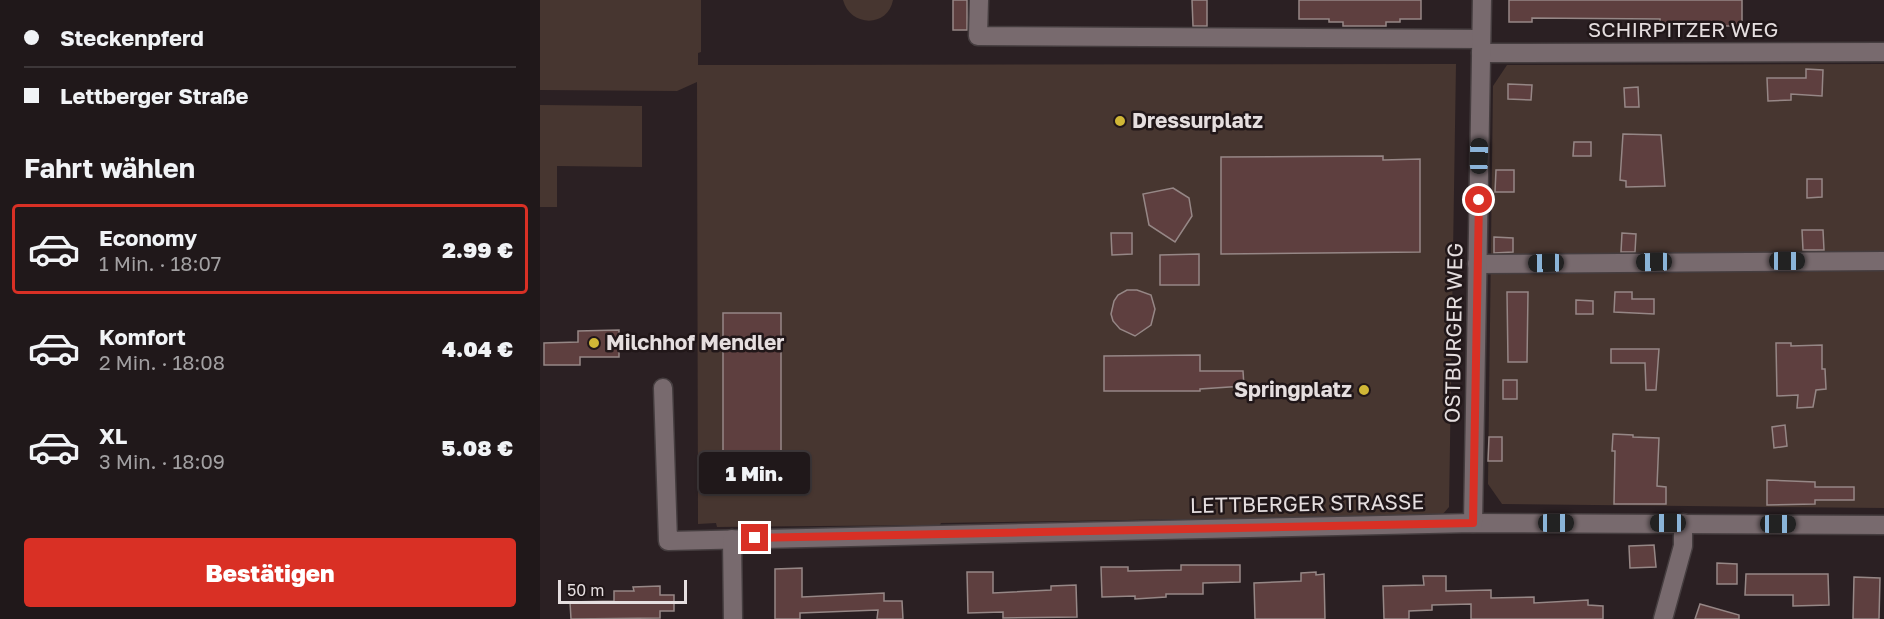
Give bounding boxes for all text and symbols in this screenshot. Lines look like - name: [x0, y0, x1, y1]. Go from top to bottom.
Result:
- street label: SCHIRPITZER WEG: [1588, 16, 1778, 42]
- text: Steckenpferd: [60, 24, 204, 51]
- text: Lettberger Straße: [60, 82, 249, 109]
- place label: Dressurplatz: [1132, 107, 1263, 133]
- marker: Dressurplatz: [1113, 114, 1127, 128]
- car: [1470, 138, 1488, 174]
- text: Fahrt wählen: [24, 152, 195, 184]
- route start: [1465, 186, 1492, 213]
- icon: car: [27, 222, 81, 276]
- text: Economy: [99, 224, 197, 251]
- text: 2.99 €: [442, 236, 513, 263]
- street label: OSTBURGER WEG: [1438, 243, 1468, 423]
- text: 1 Min. · 18:07: [99, 251, 221, 275]
- car: [1769, 252, 1805, 270]
- car: [1636, 253, 1672, 271]
- car: [1528, 254, 1564, 272]
- icon: car: [27, 321, 81, 375]
- text: Komfort: [99, 323, 186, 350]
- place label: Milchhof Mendler: [606, 329, 784, 355]
- text: 4.04 €: [442, 335, 513, 362]
- marker: Milchhof Mendler: [587, 336, 601, 350]
- text: 2 Min. · 18:08: [99, 350, 225, 374]
- place label: Springplatz: [1234, 376, 1352, 402]
- marker: Springplatz: [1357, 383, 1371, 397]
- icon: car: [27, 420, 81, 474]
- text: XL: [99, 422, 127, 449]
- text: 5.08 €: [442, 434, 513, 461]
- text: 3 Min. · 18:09: [99, 449, 225, 473]
- callout: 1 Min.: [700, 451, 810, 493]
- text: 1 Min.: [726, 461, 784, 485]
- street label: LETTBERGER STRASSE: [1190, 488, 1424, 518]
- car: [1538, 514, 1574, 532]
- car: [1650, 514, 1686, 532]
- car: [1760, 515, 1796, 533]
- route end: [741, 524, 768, 551]
- button: Bestätigen: [24, 538, 516, 607]
- scale bar: [558, 577, 687, 604]
- text: 50 m: [567, 580, 604, 600]

